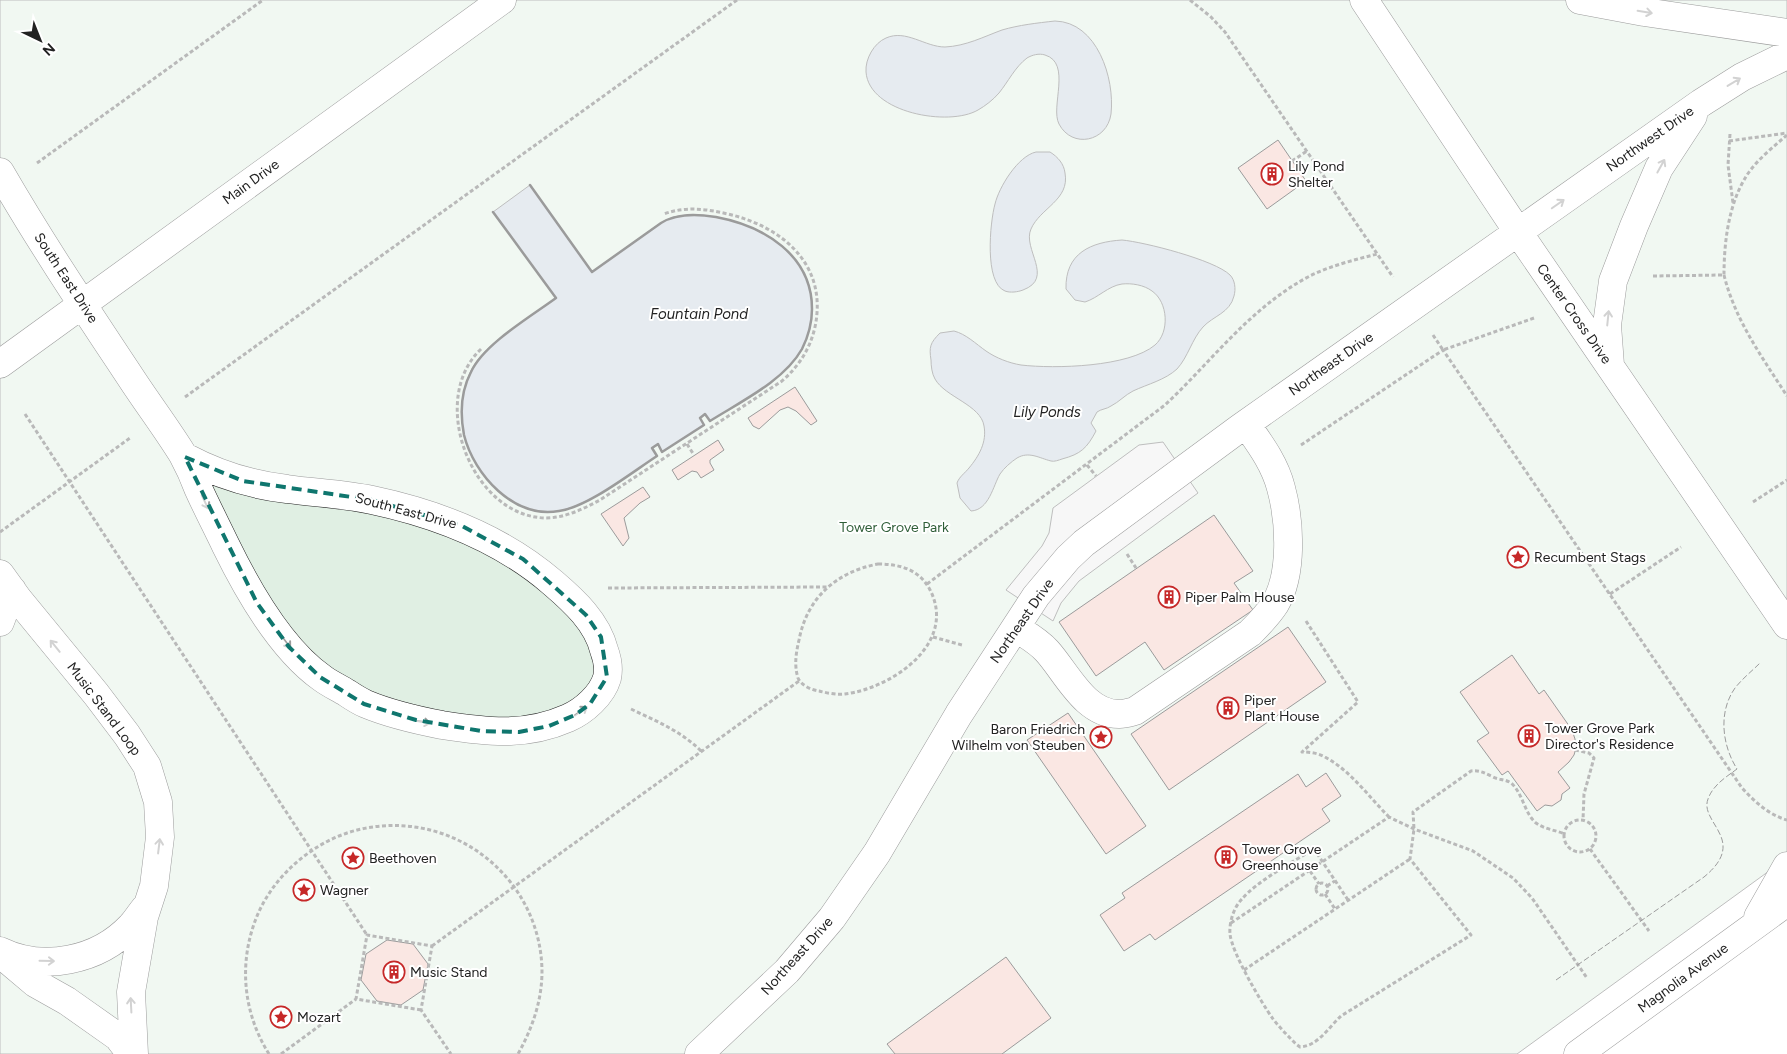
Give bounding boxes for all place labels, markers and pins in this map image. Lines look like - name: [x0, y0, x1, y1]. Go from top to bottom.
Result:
- place label: Lily Pond Shelter: [1288, 158, 1345, 191]
- building icon: Lily Pond Shelter: [1260, 162, 1284, 186]
- place icon: Recumbent Stags: [1506, 545, 1530, 569]
- place label: Recumbent Stags: [1534, 549, 1646, 566]
- building icon: Piper Palm House: [1157, 585, 1181, 609]
- place label: Piper Palm House: [1185, 589, 1295, 606]
- place label: Piper Plant House: [1244, 692, 1320, 725]
- building icon: Piper Plant House: [1216, 696, 1240, 720]
- place label: Tower Grove Park Director's Residence: [1545, 720, 1674, 753]
- place label: Baron Friedrich Wilhelm von Steuben: [952, 721, 1085, 754]
- building icon: Tower Grove Park Director's Residence: [1517, 724, 1541, 748]
- place icon: Baron Friedrich Wilhelm von Steuben: [1089, 725, 1113, 749]
- place label: Tower Grove Greenhouse: [1242, 841, 1322, 874]
- building icon: Tower Grove Greenhouse: [1214, 845, 1238, 869]
- place icon: Beethoven: [341, 846, 365, 870]
- place label: Beethoven: [369, 850, 437, 867]
- place icon: Wagner: [292, 878, 316, 902]
- place label: Wagner: [320, 882, 369, 899]
- building icon: Music Stand: [382, 960, 406, 984]
- place label: Music Stand: [410, 964, 487, 981]
- place icon: Mozart: [269, 1005, 293, 1029]
- place label: Mozart: [297, 1009, 341, 1026]

